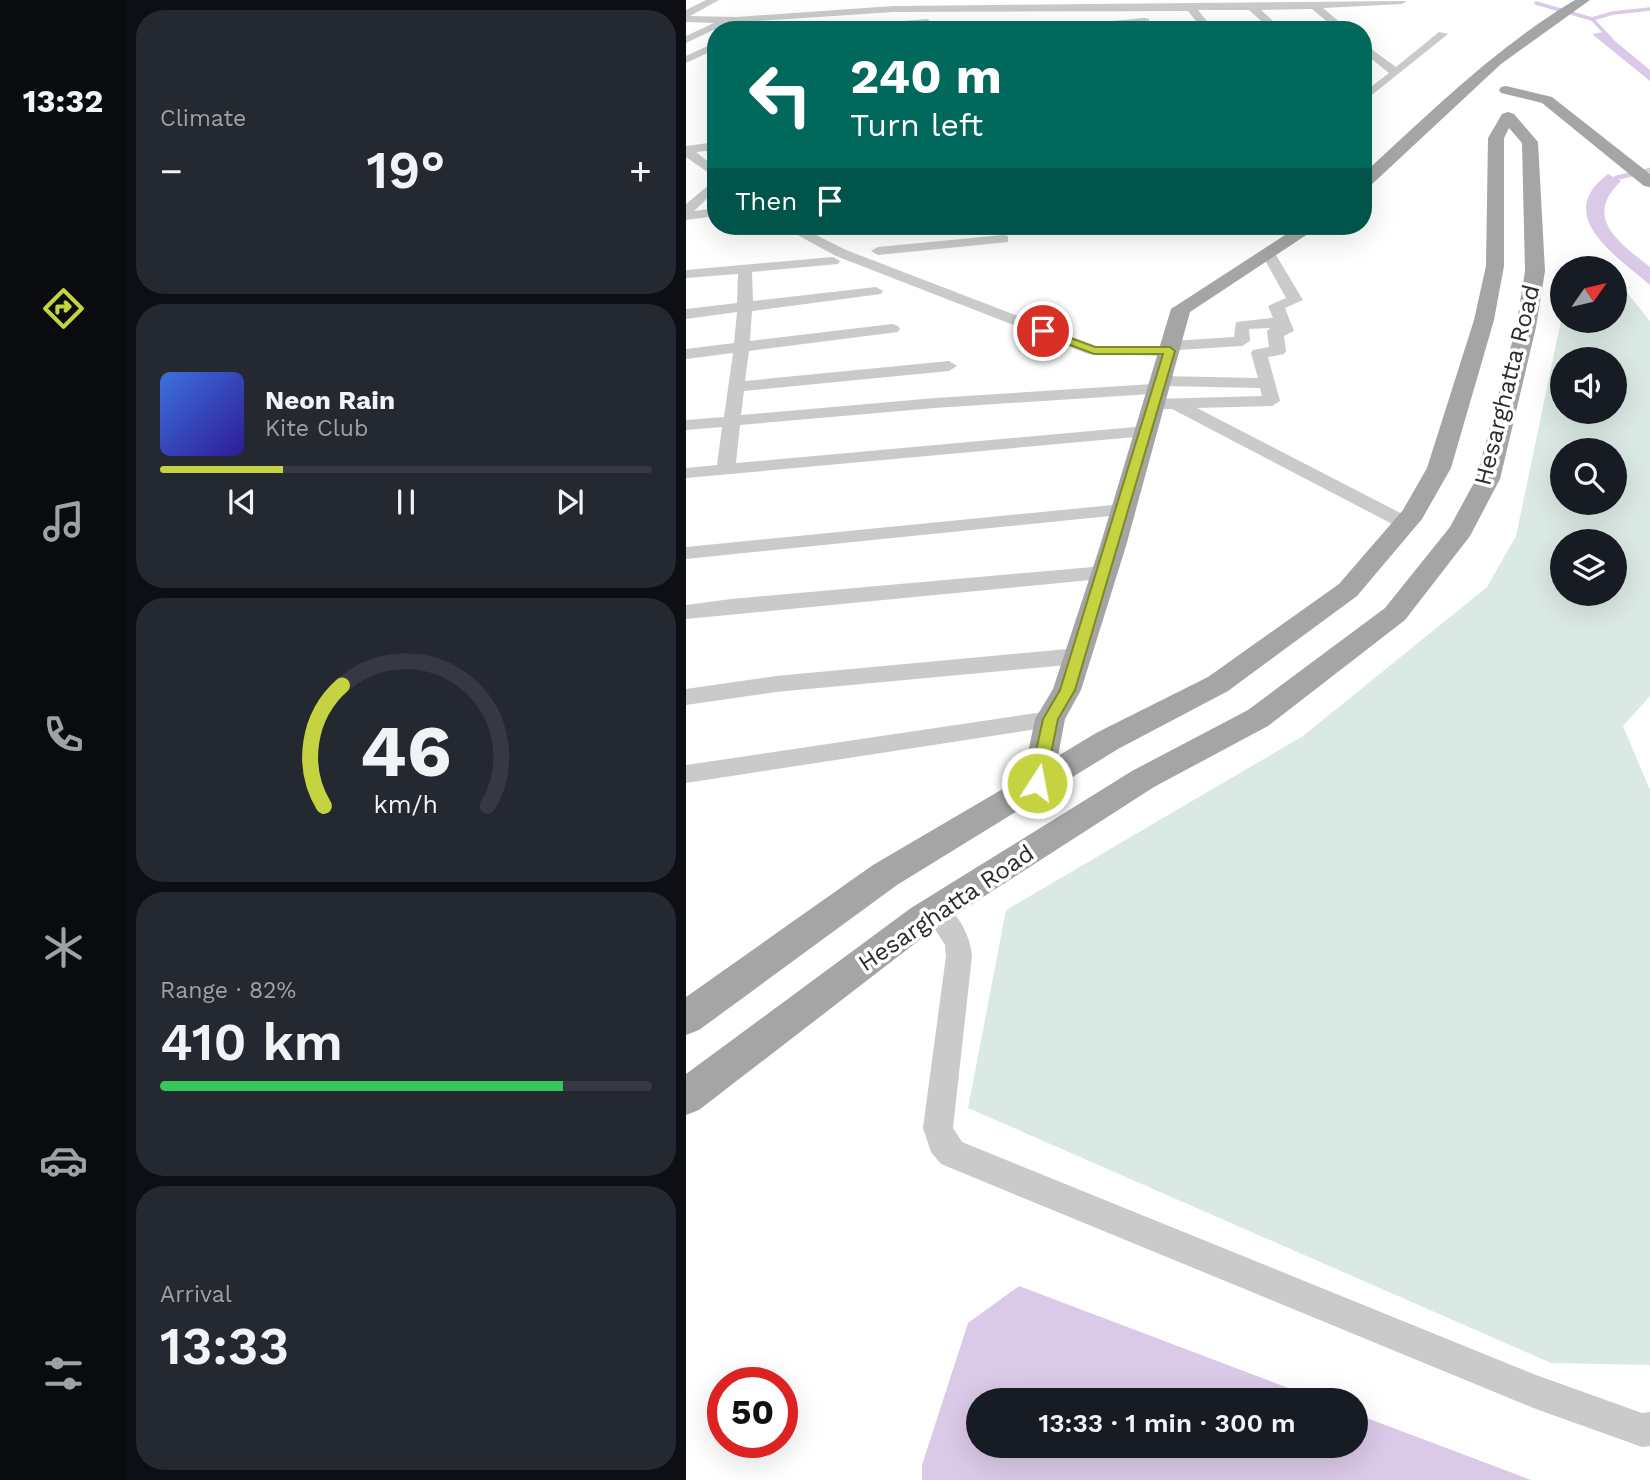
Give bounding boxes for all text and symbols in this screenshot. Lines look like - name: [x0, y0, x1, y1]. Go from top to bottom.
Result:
- text: 240 m: [850, 47, 1002, 105]
- icon: left: [735, 49, 826, 140]
- text: 13:32: [23, 82, 103, 120]
- text: Climate: [160, 105, 246, 132]
- text: Turn left: [850, 106, 983, 144]
- text: 19°: [367, 140, 445, 201]
- text: −: [160, 149, 183, 193]
- text: +: [629, 149, 652, 193]
- icon: arrive: [811, 182, 849, 220]
- text: Then: [735, 186, 797, 216]
- north arrow: [1550, 256, 1628, 332]
- map controls: [1550, 256, 1627, 606]
- street label: Hesarghatta Road: [1469, 282, 1545, 488]
- icon: directions: [39, 284, 88, 333]
- pin: [1013, 301, 1073, 361]
- icon: arrive: [1024, 312, 1062, 350]
- button: sound: [1550, 347, 1627, 424]
- text: Neon Rain: [265, 385, 395, 415]
- text: Kite Club: [265, 415, 368, 442]
- button: search: [1550, 438, 1627, 515]
- icon: previous: [223, 483, 261, 521]
- icon: pause: [387, 483, 425, 521]
- icon: next: [551, 483, 589, 521]
- icon: music: [39, 497, 88, 546]
- button: layers: [1550, 529, 1627, 606]
- text: 46: [360, 708, 452, 794]
- icon: phone: [39, 710, 88, 759]
- position arrow: [1000, 746, 1074, 820]
- text: km/h: [374, 790, 438, 819]
- street label: Hesarghatta Road: [853, 839, 1039, 977]
- icon: climate: [39, 923, 88, 972]
- text: Range · 82%: [160, 977, 296, 1004]
- text: 410 km: [160, 1012, 343, 1073]
- icon: car: [39, 1136, 88, 1185]
- text: Arrival: [160, 1281, 232, 1308]
- text: 13:33: [160, 1316, 289, 1377]
- icon: filters: [39, 1349, 88, 1398]
- speed limit sign: 50: [707, 1367, 798, 1458]
- text: 13:33 · 1 min · 300 m: [1038, 1408, 1296, 1438]

